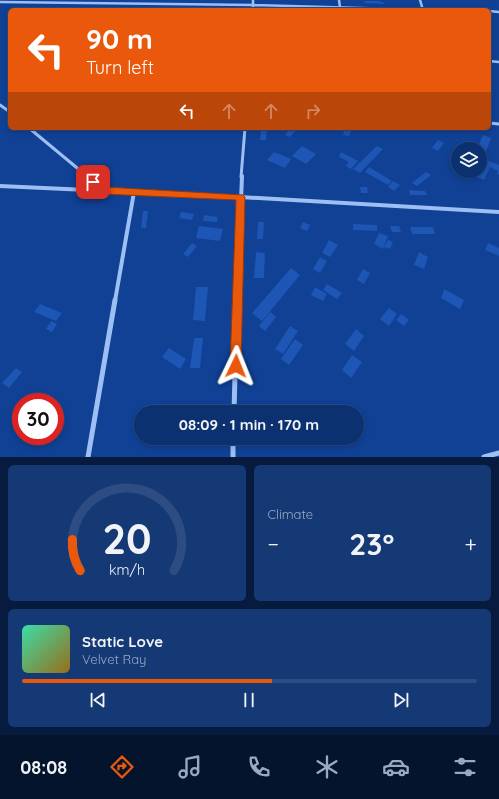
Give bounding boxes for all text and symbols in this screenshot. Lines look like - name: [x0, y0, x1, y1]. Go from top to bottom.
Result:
- text: 90 m: [86, 21, 153, 56]
- icon: left: [20, 24, 72, 76]
- text: Turn left: [86, 56, 154, 79]
- icon: left: [176, 100, 198, 122]
- icon: ahead: [218, 100, 240, 122]
- icon: ahead: [260, 100, 282, 122]
- icon: right: [302, 100, 324, 122]
- map controls: [451, 142, 487, 178]
- button: layers: [451, 142, 487, 178]
- pin: [76, 165, 110, 199]
- icon: arrive: [82, 171, 104, 193]
- position arrow: [215, 345, 257, 387]
- speed limit sign: 30: [12, 393, 64, 445]
- text: 08:09 · 1 min · 170 m: [179, 415, 319, 434]
- text: Climate: [268, 506, 313, 522]
- text: 20: [102, 512, 151, 564]
- text: 23°: [349, 525, 394, 563]
- text: −: [268, 530, 279, 558]
- text: +: [465, 530, 477, 558]
- text: km/h: [109, 561, 145, 579]
- text: Static Love: [82, 632, 163, 651]
- text: Velvet Ray: [82, 651, 147, 667]
- icon: previous: [87, 689, 109, 711]
- icon: pause: [238, 689, 260, 711]
- icon: next: [390, 689, 412, 711]
- icon: directions: [108, 753, 136, 781]
- icon: music: [176, 753, 204, 781]
- icon: phone: [245, 753, 273, 781]
- icon: climate: [313, 753, 341, 781]
- icon: car: [382, 753, 410, 781]
- icon: filters: [451, 753, 479, 781]
- text: 08:08: [20, 756, 67, 779]

